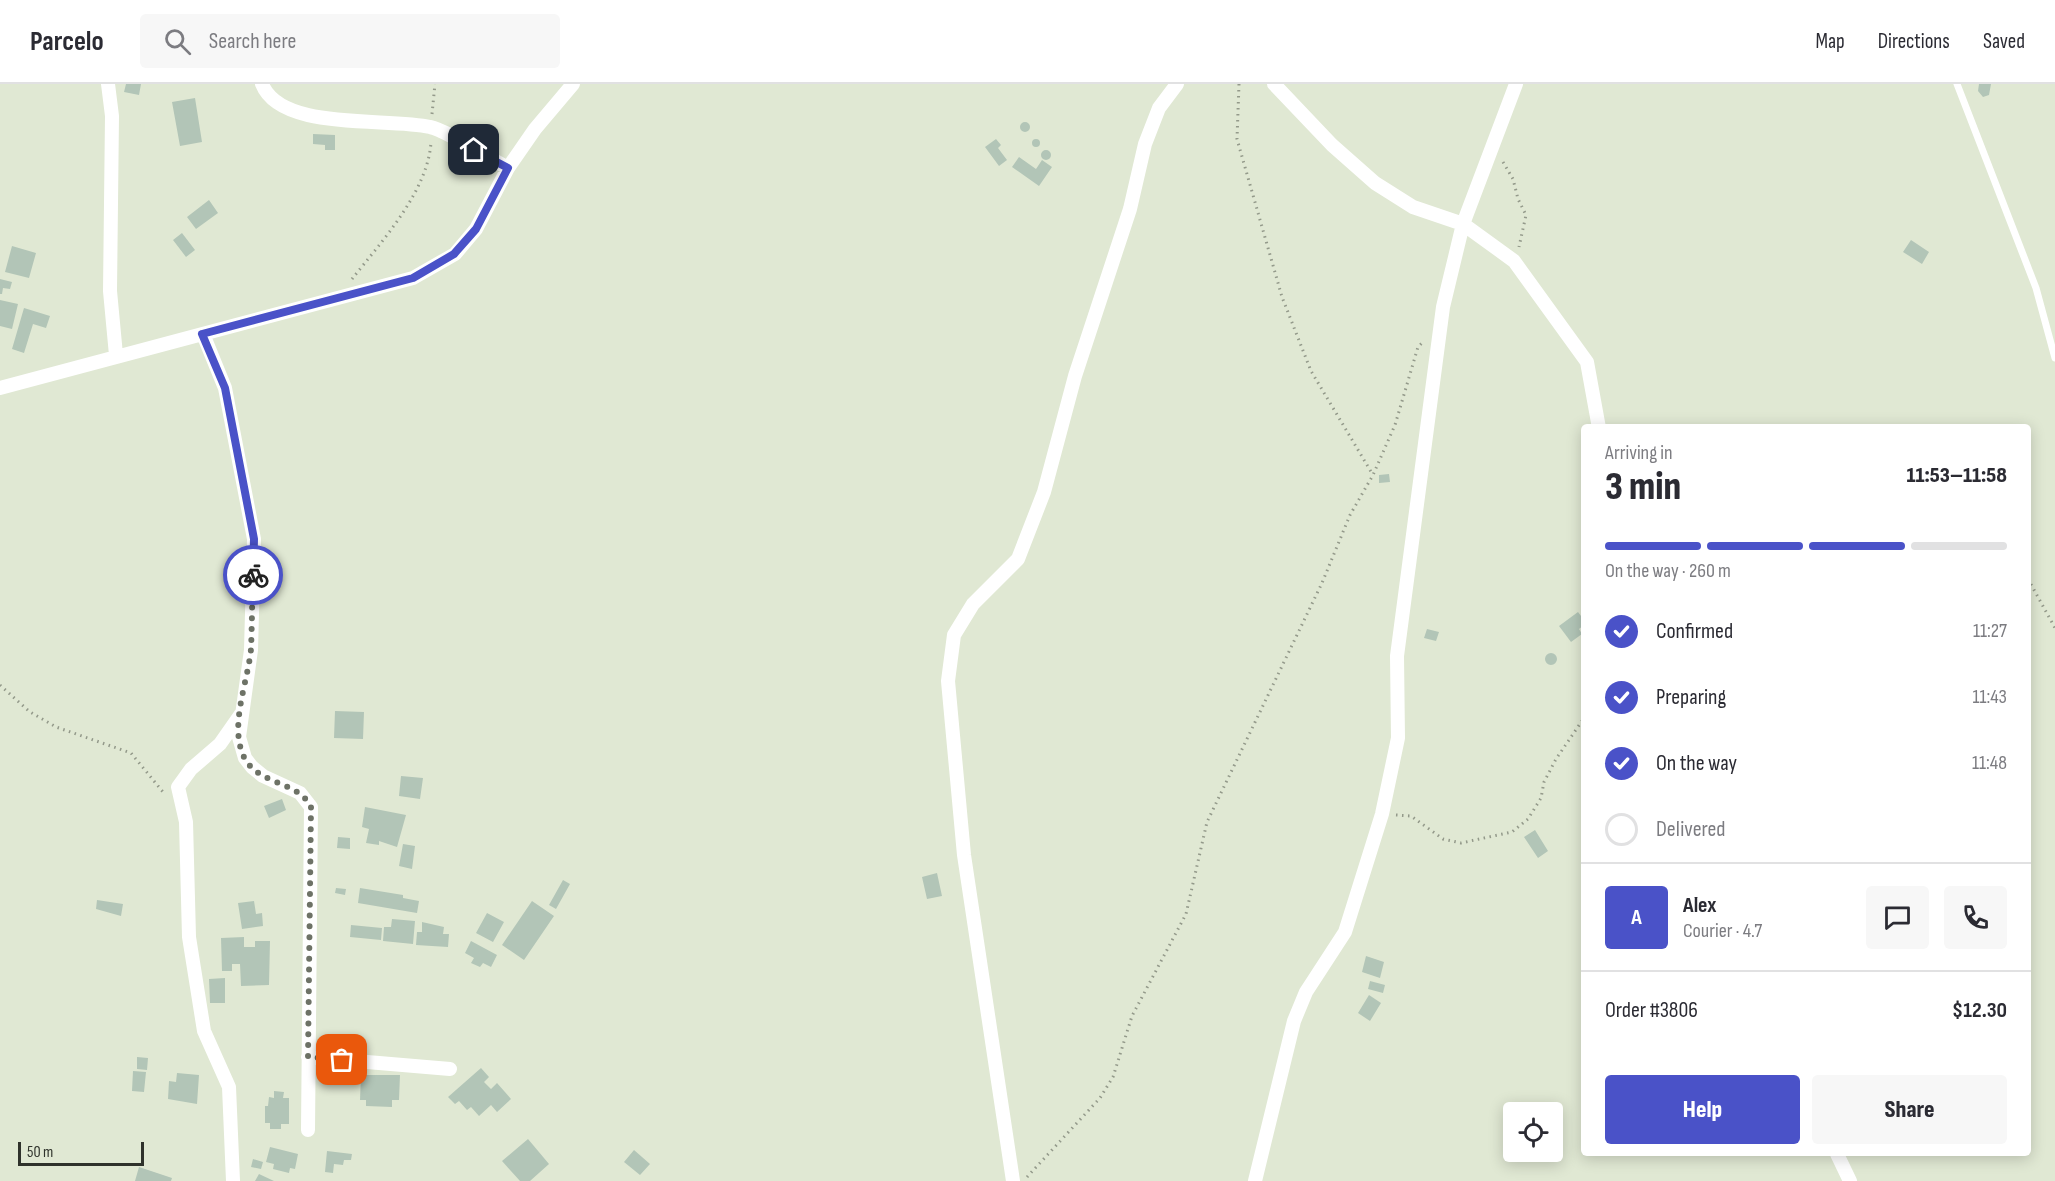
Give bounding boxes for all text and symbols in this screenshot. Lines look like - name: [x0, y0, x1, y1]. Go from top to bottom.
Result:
- search box: [140, 14, 560, 68]
- text: Parcelo: [30, 25, 104, 58]
- icon: search: [161, 25, 194, 58]
- text: Search here: [209, 28, 296, 55]
- text: Map: [1815, 29, 1845, 54]
- text: Directions: [1878, 29, 1950, 54]
- text: Saved: [1983, 29, 2025, 54]
- pin: [448, 124, 499, 175]
- icon: home: [457, 133, 490, 166]
- text: Arriving in: [1605, 441, 1673, 465]
- text: 11:53–11:58: [1906, 462, 2007, 489]
- text: 3 min: [1605, 464, 1681, 511]
- courier: [223, 545, 283, 605]
- icon: bike: [237, 559, 270, 592]
- text: On the way · 260 m: [1605, 559, 1731, 583]
- icon: check: [1605, 615, 1638, 648]
- text: Confirmed: [1656, 618, 1733, 645]
- text: 11:27: [1973, 619, 2007, 643]
- icon: check: [1605, 681, 1638, 714]
- text: Preparing: [1656, 684, 1726, 711]
- text: 11:43: [1972, 685, 2007, 709]
- icon: check: [1605, 747, 1638, 780]
- text: On the way: [1656, 750, 1737, 777]
- text: 11:48: [1972, 751, 2007, 775]
- text: Delivered: [1656, 816, 1725, 843]
- button: chat: [1866, 886, 1929, 949]
- button: phone: [1944, 886, 2007, 949]
- text: Alex: [1683, 892, 1716, 919]
- text: A: [1631, 904, 1642, 931]
- text: Courier · 4.7: [1683, 919, 1762, 943]
- text: Order #3806: [1605, 997, 1698, 1024]
- text: $12.30: [1952, 997, 2007, 1024]
- pin: [316, 1034, 367, 1085]
- icon: bag: [325, 1043, 358, 1076]
- button: Help: [1605, 1075, 1800, 1144]
- button: Share: [1812, 1075, 2007, 1144]
- map controls: [1503, 1102, 1563, 1162]
- button: locate: [1503, 1102, 1563, 1162]
- scale bar: [18, 1139, 144, 1166]
- text: 50 m: [27, 1143, 53, 1162]

